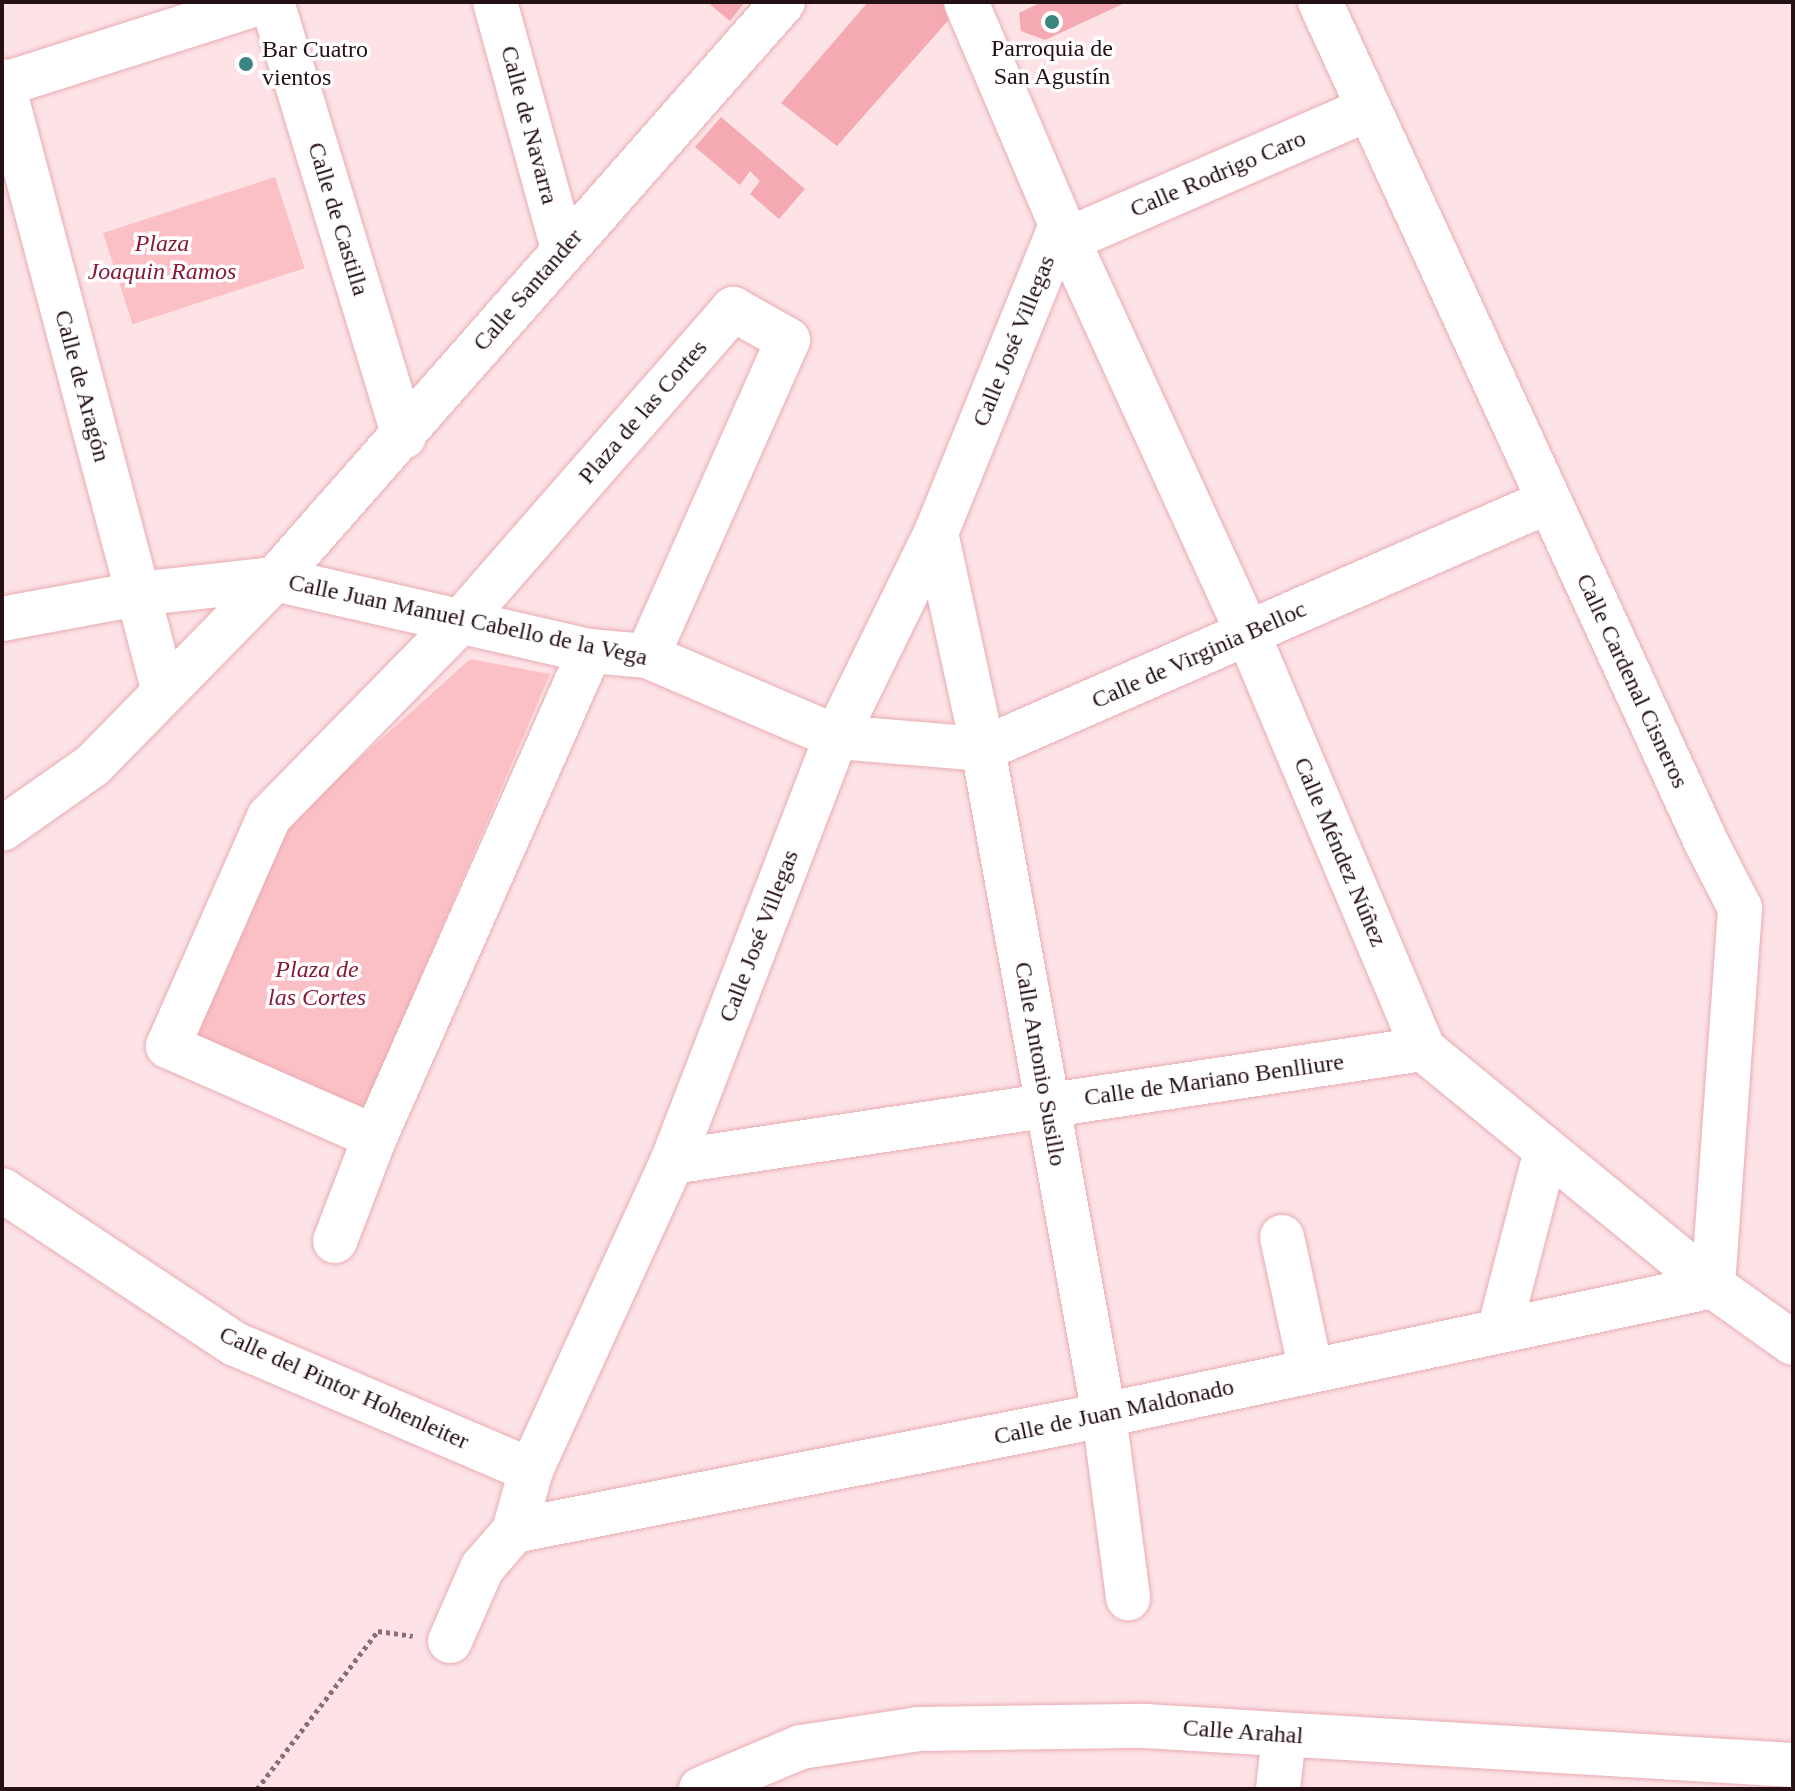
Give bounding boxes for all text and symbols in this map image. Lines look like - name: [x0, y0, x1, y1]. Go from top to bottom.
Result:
- marker: Parroquia de San Agustín: [1043, 13, 1061, 31]
- place label: Parroquia de San Agustín: [991, 35, 1113, 91]
- place label: Bar Cuatro vientos: [262, 36, 368, 92]
- street label: Calle de Navarra: [494, 43, 564, 207]
- marker: Bar Cuatro vientos: [237, 55, 255, 73]
- street label: Calle Rodrigo Caro: [1126, 124, 1310, 224]
- street label: Calle de Castilla: [301, 139, 375, 299]
- street label: Calle Santander: [467, 223, 589, 357]
- park label: Plaza Joaquin Ramos: [88, 230, 236, 286]
- street label: Calle José Villegas: [966, 251, 1062, 431]
- street label: Calle de Aragón: [48, 306, 116, 466]
- street label: Plaza de las Cortes: [572, 334, 714, 490]
- street label: Calle Juan Manuel Cabello de la Vega: [286, 568, 650, 672]
- street label: Calle Cardenal Cisneros: [1570, 569, 1694, 793]
- street label: Calle de Virginia Belloc: [1087, 595, 1311, 715]
- street label: Calle Méndez Núñez: [1287, 753, 1393, 951]
- street label: Calle José Villegas: [713, 846, 805, 1026]
- park label: Plaza de las Cortes: [268, 956, 366, 1012]
- street label: Calle Antonio Susillo: [1008, 959, 1072, 1169]
- street label: Calle de Mariano Benlliure: [1082, 1048, 1346, 1112]
- street label: Calle del Pintor Hohenleiter: [215, 1320, 473, 1456]
- street label: Calle de Juan Maldonado: [991, 1372, 1237, 1452]
- street label: Calle Arahal: [1181, 1713, 1305, 1751]

